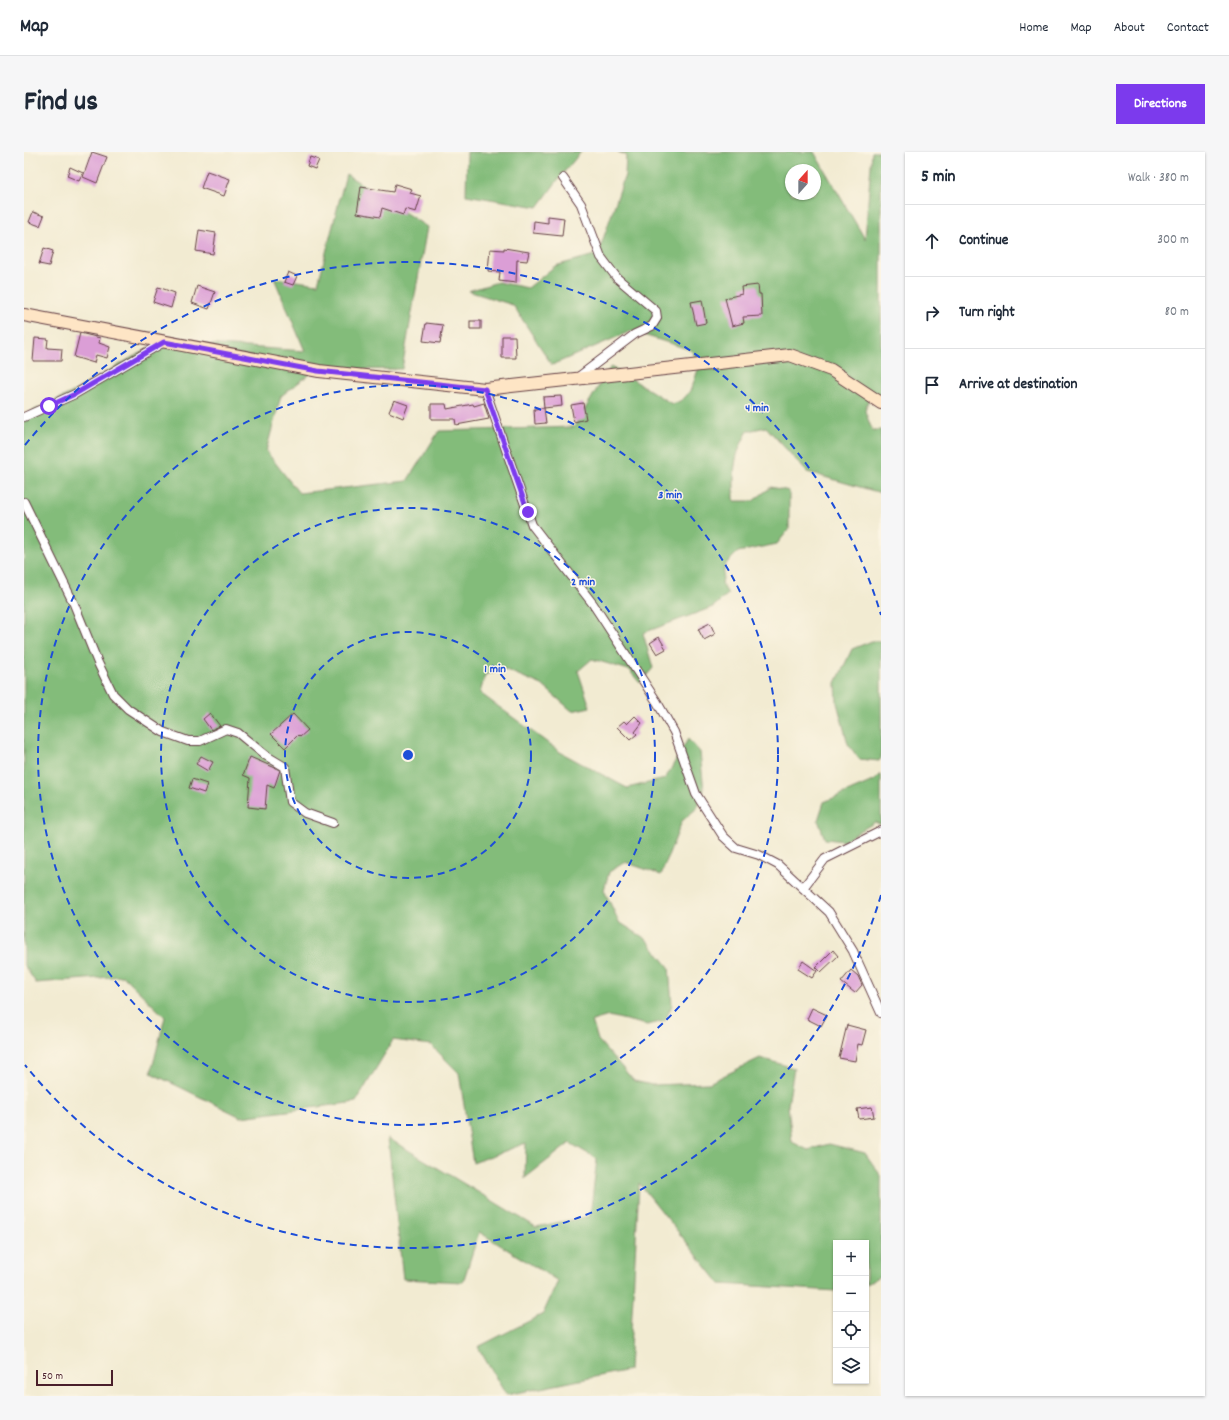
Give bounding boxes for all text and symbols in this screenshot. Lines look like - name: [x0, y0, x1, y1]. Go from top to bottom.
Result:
- text: Map: [20, 14, 49, 41]
- text: Home: [1019, 18, 1048, 38]
- text: Map: [1070, 18, 1092, 38]
- text: About: [1114, 18, 1145, 38]
- text: Contact: [1167, 18, 1209, 38]
- text: Find us: [24, 84, 98, 124]
- button: Directions: [1116, 84, 1205, 124]
- north arrow: [785, 164, 821, 200]
- text: 5 min: [921, 166, 955, 190]
- text: Walk · 380 m: [1128, 169, 1189, 188]
- icon: ahead: [921, 230, 943, 252]
- text: Continue: [959, 230, 1008, 252]
- text: 300 m: [1157, 231, 1189, 250]
- icon: right: [921, 302, 943, 324]
- text: Turn right: [959, 302, 1015, 324]
- text: 80 m: [1165, 303, 1189, 322]
- icon: arrive: [921, 374, 943, 396]
- text: Arrive at destination: [959, 374, 1077, 396]
- route start: [40, 397, 58, 415]
- text: 4 min: [745, 400, 769, 417]
- text: 3 min: [658, 487, 682, 504]
- route end: [519, 503, 537, 521]
- text: 2 min: [571, 574, 595, 591]
- text: 1 min: [484, 661, 506, 678]
- centre of rings: [401, 748, 415, 762]
- map controls: [833, 1240, 869, 1384]
- button: +: [833, 1240, 869, 1276]
- button: −: [833, 1276, 869, 1312]
- button: locate: [833, 1312, 869, 1348]
- button: layers: [833, 1348, 869, 1384]
- scale bar: [36, 1368, 113, 1387]
- text: 50 m: [42, 1369, 63, 1385]

